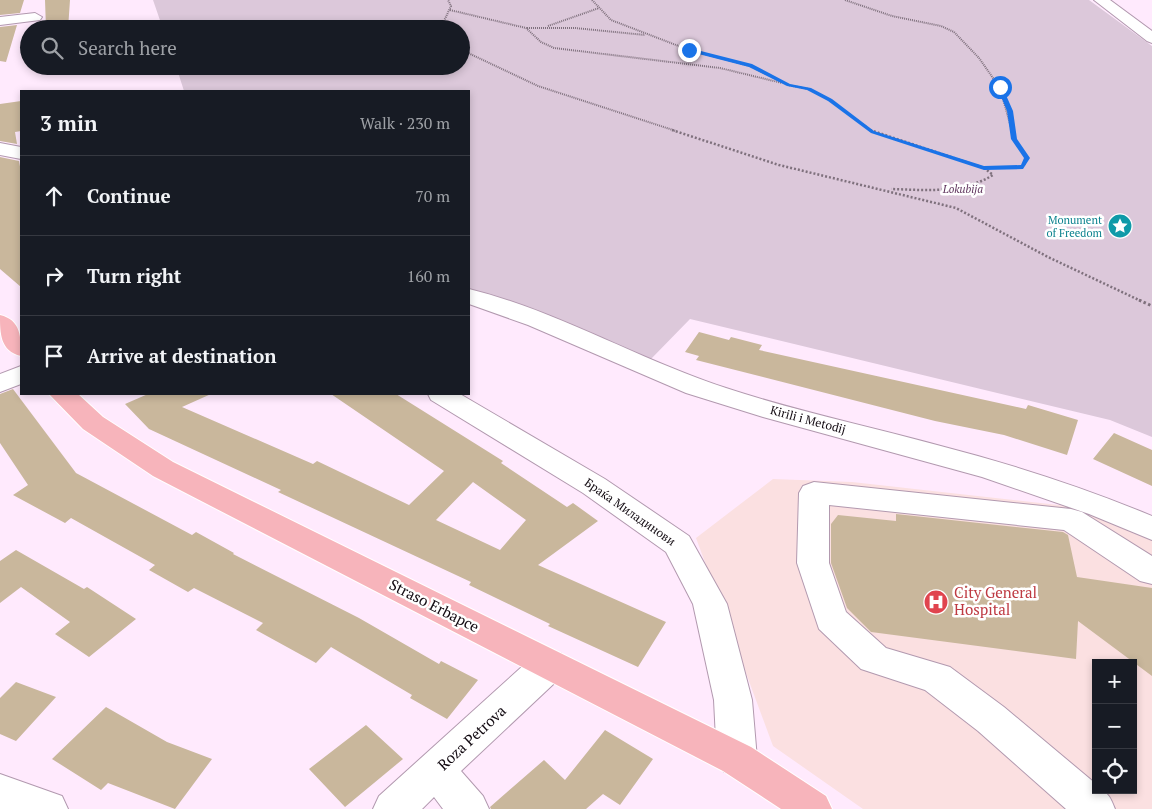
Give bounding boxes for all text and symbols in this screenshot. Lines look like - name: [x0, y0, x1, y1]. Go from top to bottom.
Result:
- search box: [20, 20, 470, 75]
- icon: search: [38, 34, 66, 62]
- text: Search here: [78, 35, 177, 60]
- route end: [678, 39, 701, 62]
- route start: [989, 76, 1012, 99]
- text: 3 min: [40, 109, 97, 137]
- text: Walk · 230 m: [360, 112, 450, 134]
- icon: ahead: [40, 182, 68, 210]
- park label: Lokubija: [942, 182, 983, 196]
- text: Continue: [87, 183, 171, 208]
- text: 70 m: [415, 185, 450, 207]
- place label: Monument of Freedom: [1047, 213, 1102, 240]
- place icon: Monument of Freedom: [1107, 213, 1133, 239]
- icon: right: [40, 262, 68, 290]
- text: Turn right: [87, 263, 181, 288]
- text: 160 m: [407, 265, 450, 287]
- icon: arrive: [40, 342, 68, 370]
- text: Arrive at destination: [87, 343, 276, 368]
- street label: Kirili i Metodij: [769, 402, 848, 437]
- street label: Браќа Миладинови: [582, 475, 679, 549]
- street label: Straso Erbapce: [386, 574, 483, 636]
- place label: City General Hospital: [954, 582, 1037, 619]
- hospital icon: City General Hospital: [923, 589, 949, 615]
- map controls: [1092, 659, 1137, 794]
- button: +: [1092, 659, 1137, 704]
- street label: Roza Petrova: [433, 700, 510, 774]
- button: −: [1092, 704, 1137, 749]
- button: locate: [1092, 749, 1137, 794]

